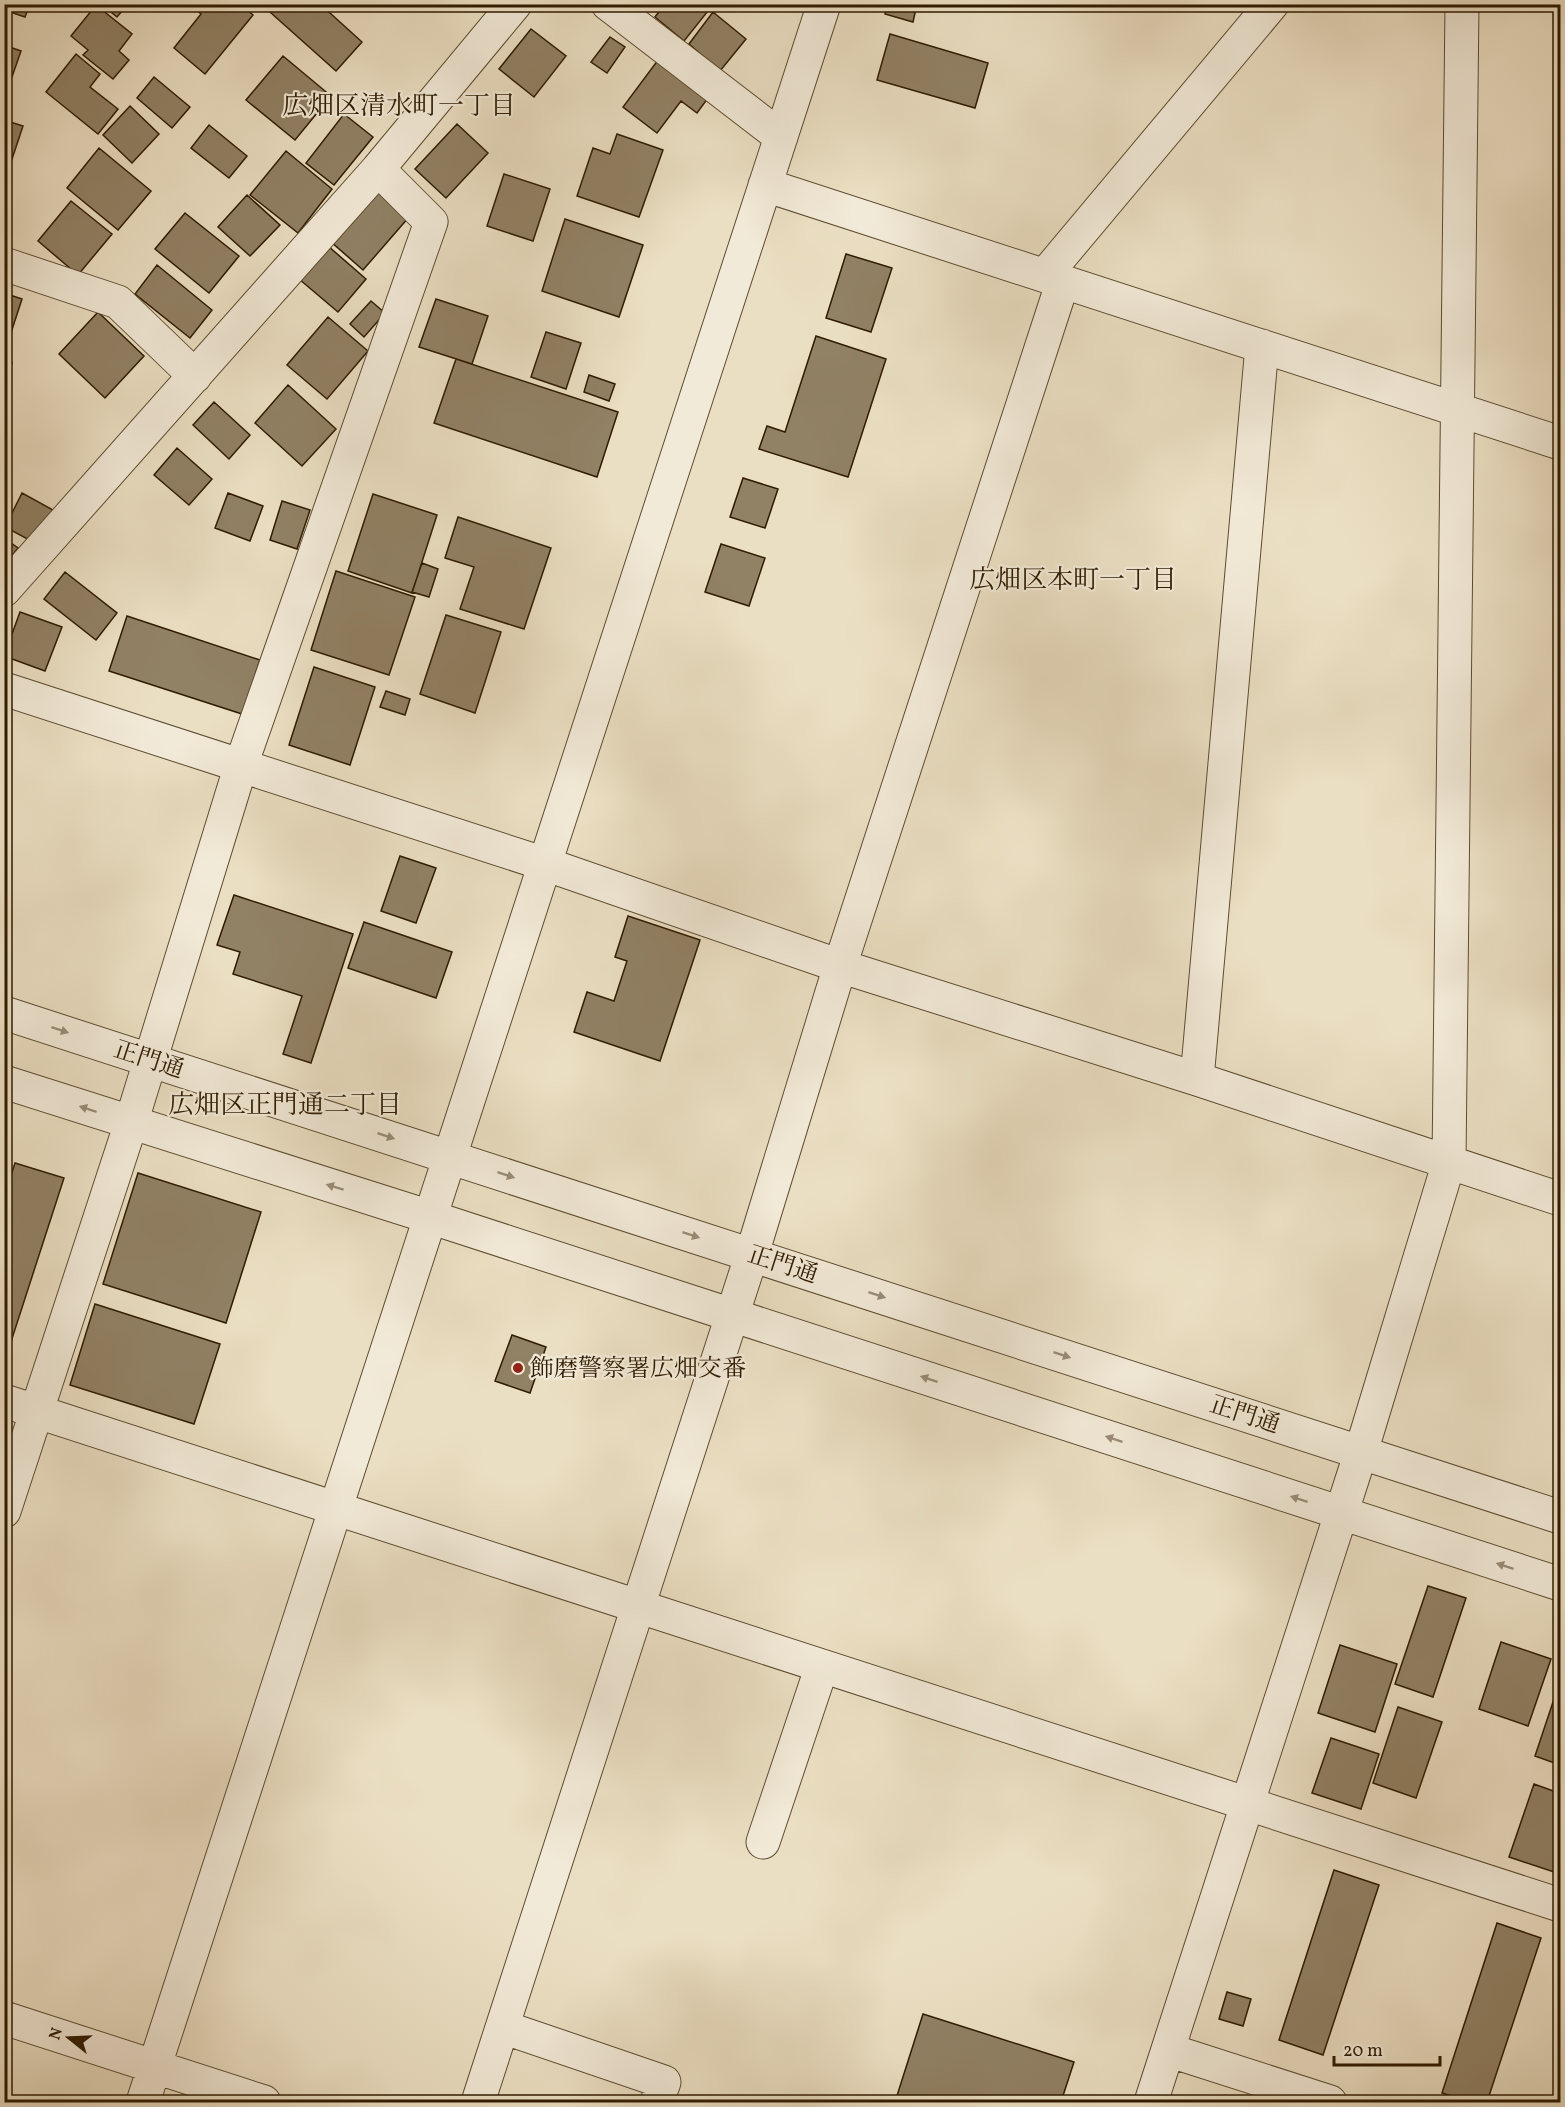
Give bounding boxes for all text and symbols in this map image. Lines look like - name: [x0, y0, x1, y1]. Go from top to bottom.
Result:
- district label: 広畑区清水町一丁目: [282, 89, 516, 125]
- district label: 広畑区本町一丁目: [969, 563, 1177, 599]
- one-way arrow: [51, 1026, 69, 1036]
- street label: 正門通: [109, 1034, 188, 1088]
- district label: 広畑区正門通二丁目: [168, 1088, 402, 1124]
- one-way arrow: [79, 1104, 97, 1113]
- one-way arrow: [377, 1131, 395, 1141]
- one-way arrow: [497, 1170, 515, 1180]
- one-way arrow: [326, 1182, 344, 1191]
- one-way arrow: [682, 1230, 700, 1240]
- street label: 正門通: [743, 1239, 822, 1293]
- one-way arrow: [868, 1290, 886, 1300]
- one-way arrow: [1053, 1351, 1071, 1360]
- place label: 飾磨警察署広畑交番: [530, 1353, 746, 1387]
- marker: 飾磨警察署広畑交番: [511, 1361, 525, 1375]
- one-way arrow: [920, 1373, 938, 1383]
- street label: 正門通: [1205, 1389, 1284, 1443]
- one-way arrow: [1105, 1434, 1123, 1443]
- one-way arrow: [1290, 1494, 1308, 1503]
- one-way arrow: [1496, 1561, 1514, 1570]
- north arrow: [39, 2008, 99, 2068]
- text: N: [44, 2025, 69, 2043]
- scale bar: [1334, 2029, 1440, 2067]
- text: 20 m: [1343, 2039, 1383, 2064]

